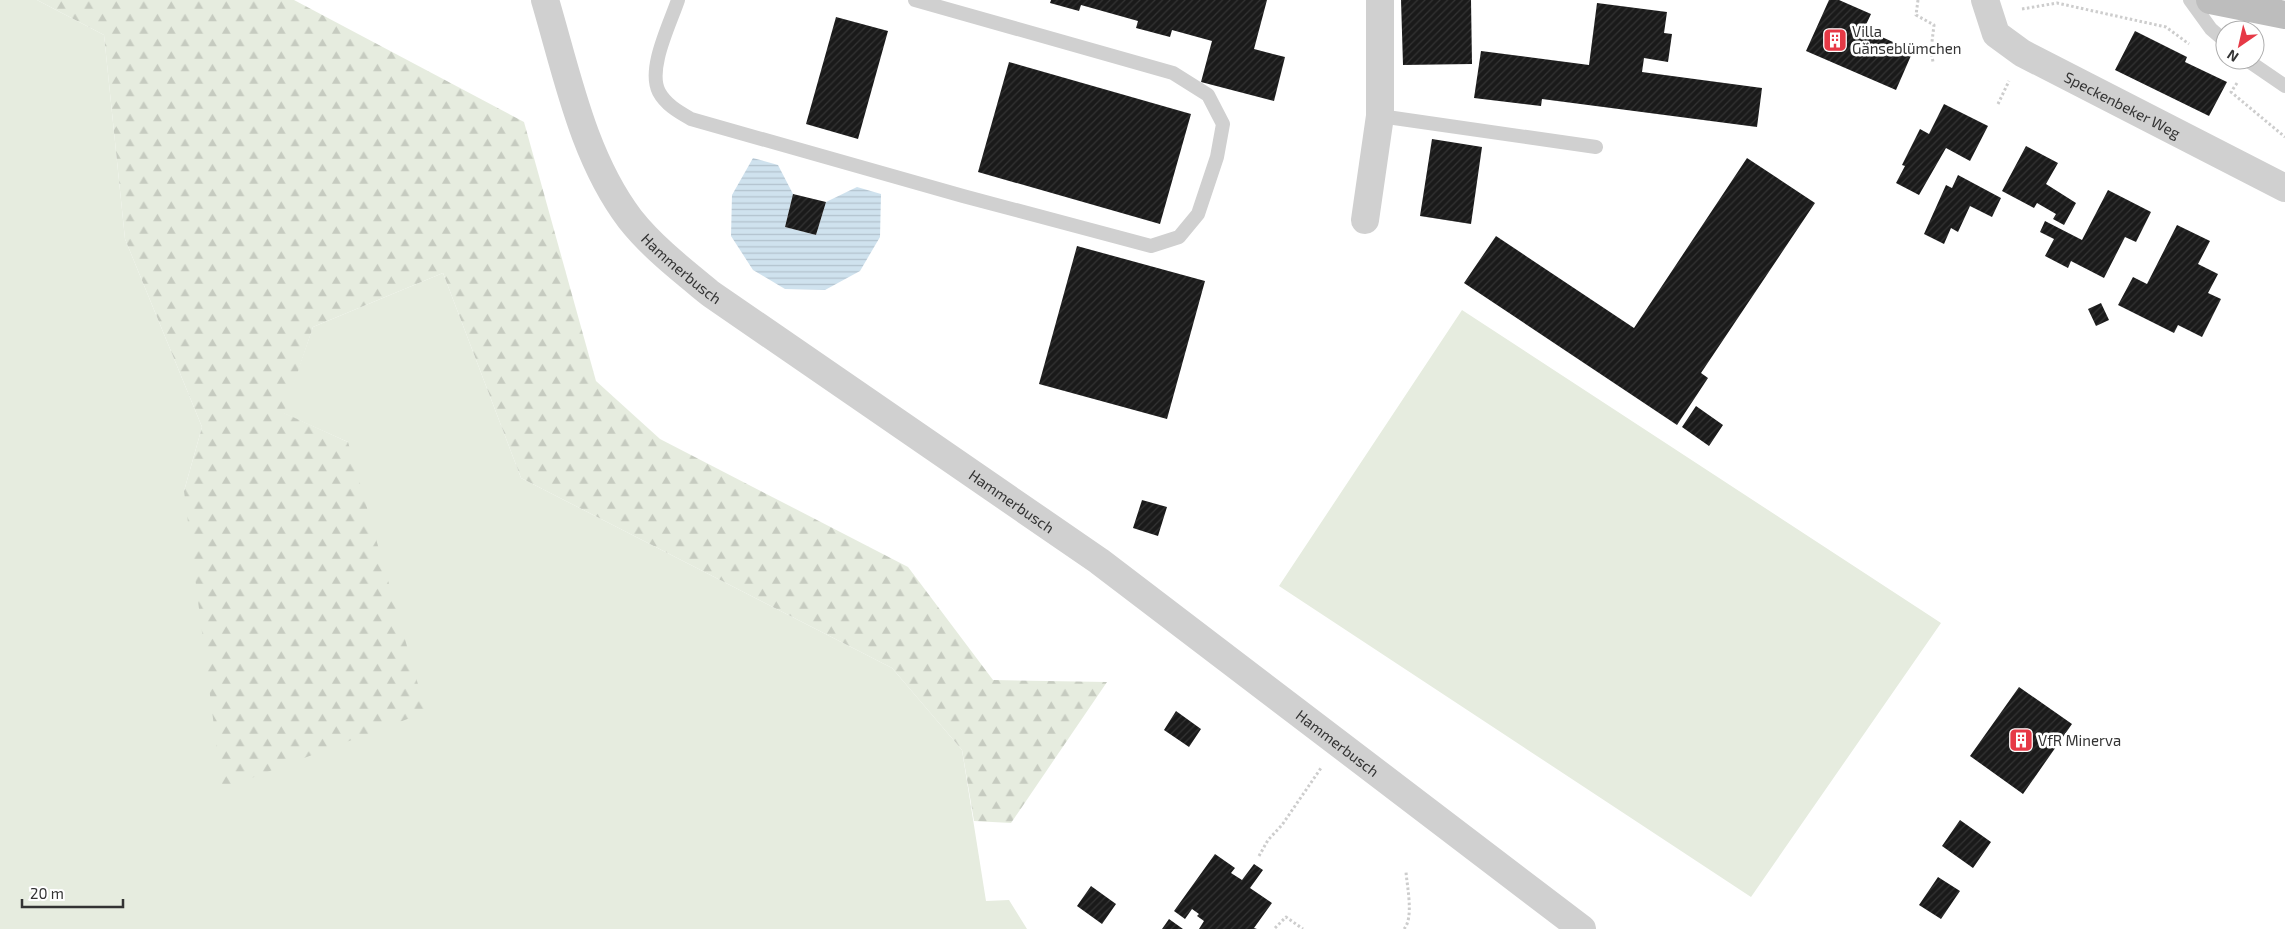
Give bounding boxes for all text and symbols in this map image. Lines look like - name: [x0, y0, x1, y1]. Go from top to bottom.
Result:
- north arrow: [2215, 20, 2265, 70]
- place label: Villa Gänseblümchen: [1852, 22, 1962, 57]
- building icon: Villa Gänseblümchen: [1822, 27, 1848, 53]
- text: N: [2224, 46, 2241, 66]
- street label: Speckenbeker Weg: [2061, 67, 2184, 142]
- street label: Hammerbusch: [638, 229, 725, 308]
- street label: Hammerbusch: [966, 465, 1058, 537]
- street label: Hammerbusch: [1293, 706, 1383, 780]
- building icon: VfR Minerva: [2008, 727, 2034, 753]
- place label: VfR Minerva: [2038, 731, 2121, 749]
- scale bar: [22, 876, 124, 908]
- text: 20 m: [30, 884, 64, 902]

